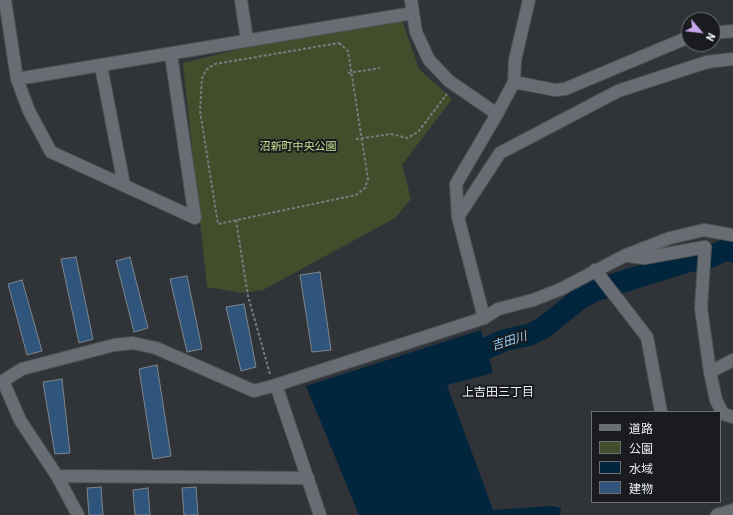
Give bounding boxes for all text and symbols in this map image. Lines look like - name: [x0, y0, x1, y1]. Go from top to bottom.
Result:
- north arrow: [681, 12, 721, 52]
- text: N: [704, 31, 719, 44]
- park label: 沼新町中央公園: [260, 139, 336, 153]
- water label: 吉田川: [490, 329, 528, 353]
- district label: 上吉田三丁目: [462, 385, 534, 399]
- legend: [591, 411, 721, 503]
- text: 道路: [629, 421, 653, 435]
- text: 公園: [629, 441, 653, 455]
- text: 水域: [629, 461, 653, 475]
- text: 建物: [629, 481, 653, 495]

